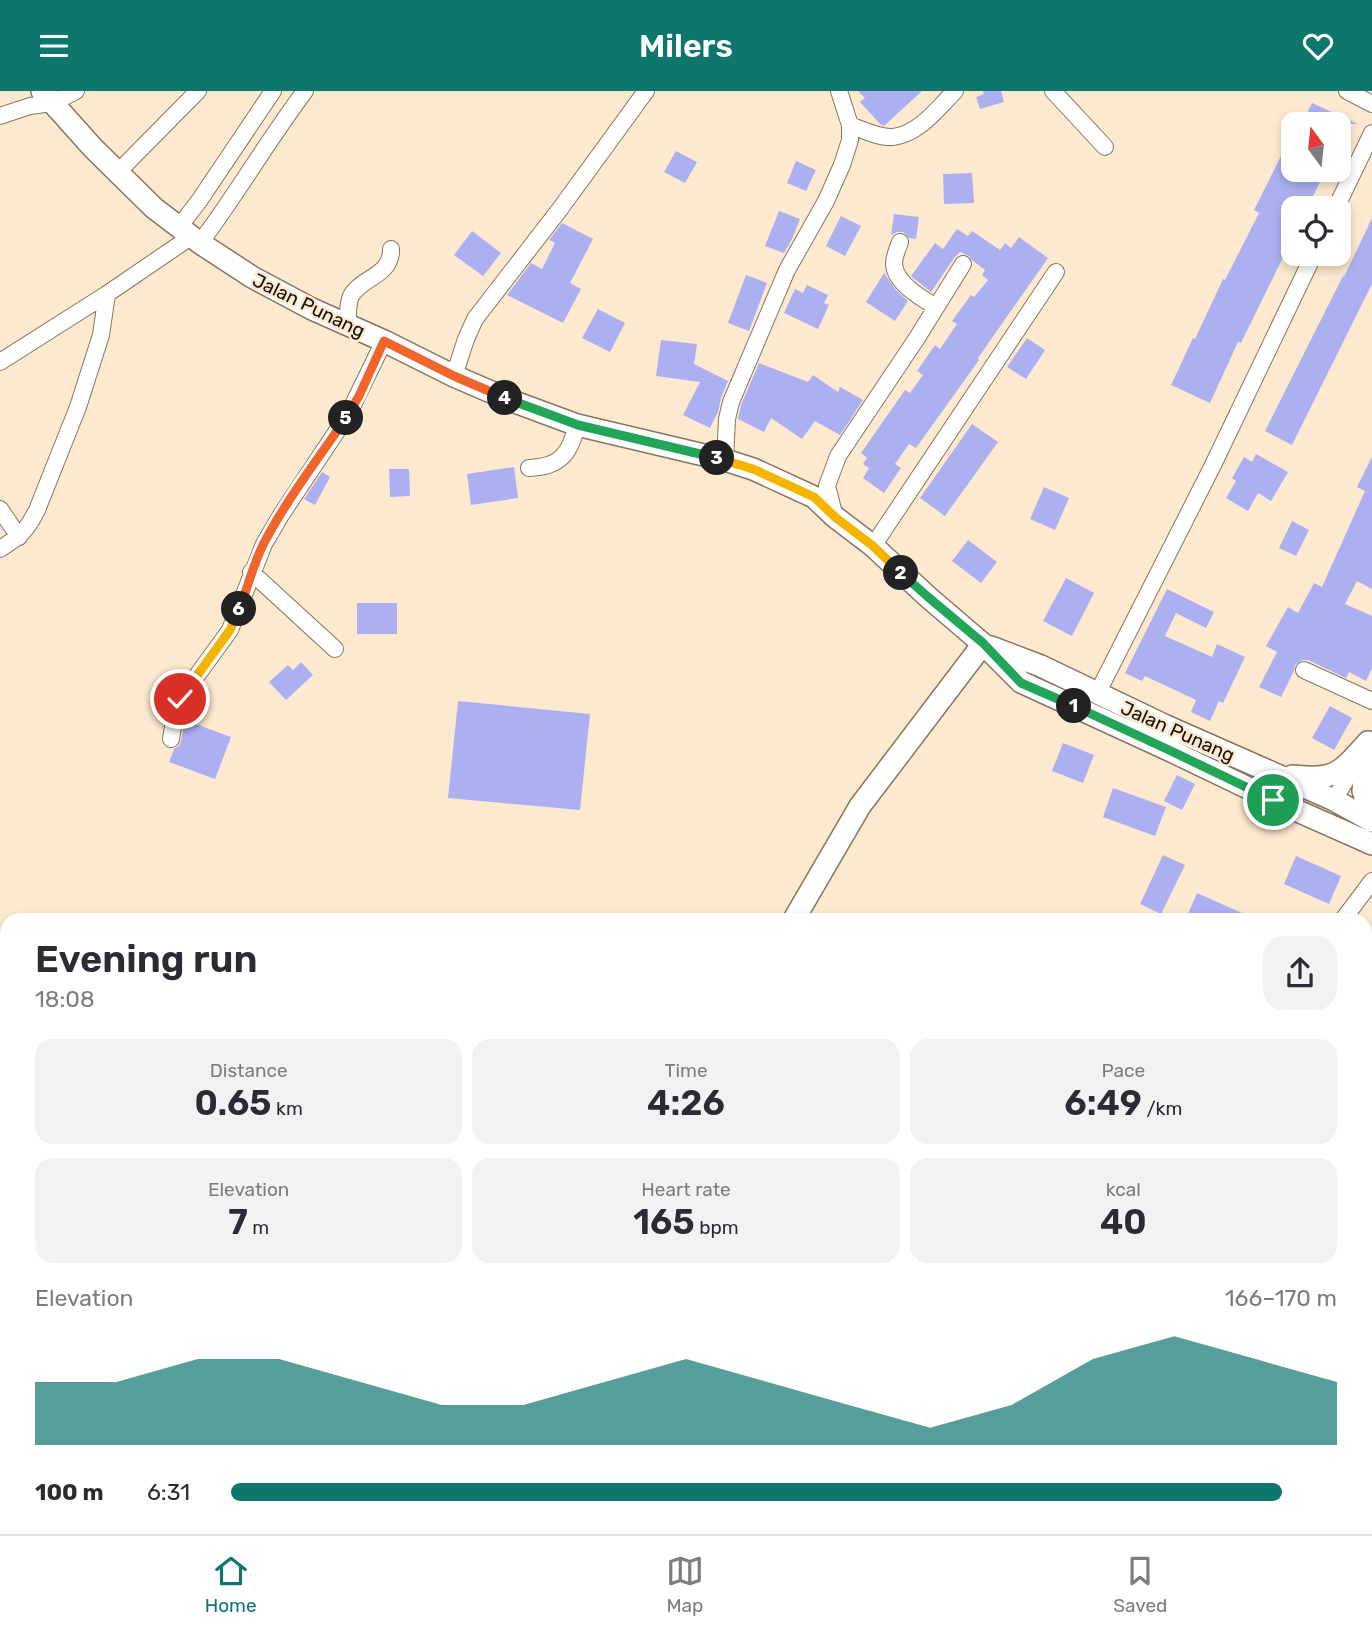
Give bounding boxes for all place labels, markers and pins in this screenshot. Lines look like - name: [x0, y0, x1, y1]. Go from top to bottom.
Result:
- pin: 4: [488, 381, 522, 415]
- pin: 5: [328, 401, 364, 435]
- pin: 3: [700, 441, 734, 475]
- pin: 2: [884, 555, 918, 591]
- pin: 6: [222, 591, 256, 627]
- pin: [150, 669, 210, 729]
- pin: 1: [1056, 689, 1092, 723]
- pin: [1243, 770, 1303, 830]

